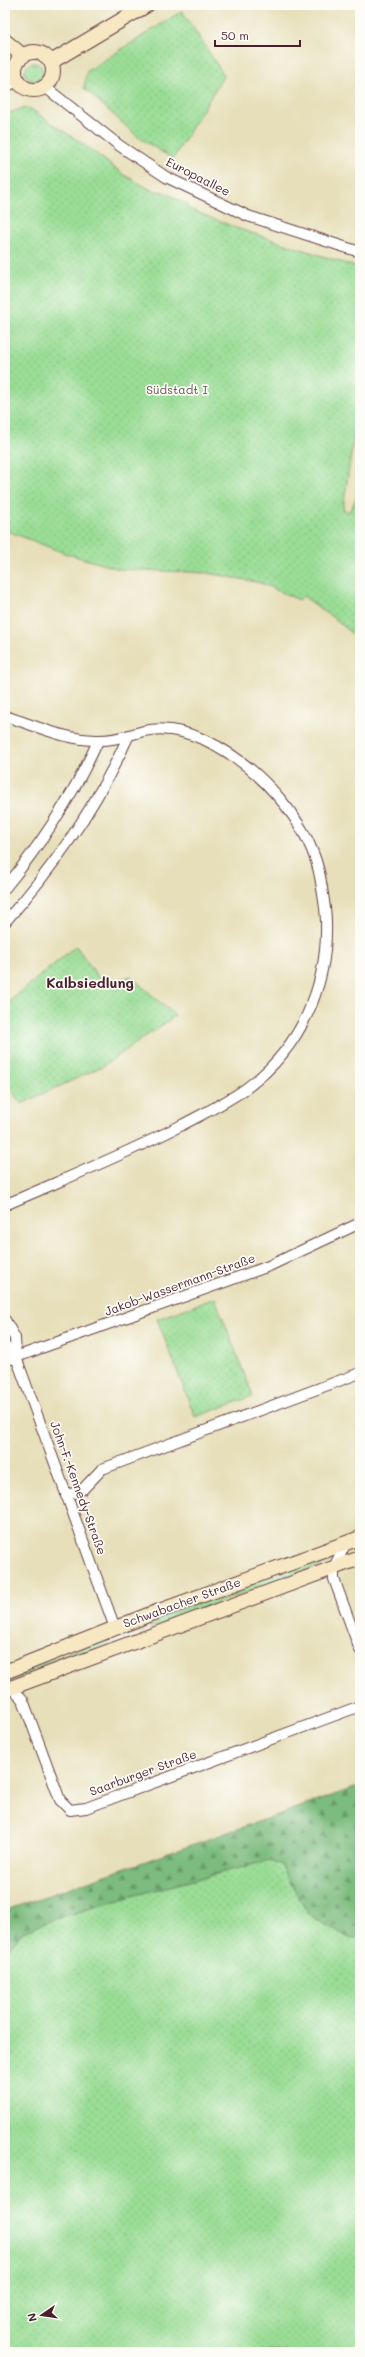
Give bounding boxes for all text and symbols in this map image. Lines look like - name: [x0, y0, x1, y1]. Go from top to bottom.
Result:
- scale bar: [215, 22, 300, 48]
- text: 50 m: [221, 27, 249, 43]
- street label: Europaallee: [164, 153, 233, 199]
- park label: Südstadt I: [146, 381, 208, 397]
- district label: Kalbsiedlung: [46, 973, 134, 992]
- street label: Jakob-Wassermann-Straße: [102, 1249, 257, 1319]
- street label: John-F.-Kennedy-Straße: [47, 1419, 111, 1557]
- street label: Schwabacher Straße: [121, 1573, 243, 1631]
- street label: Saarburger Straße: [87, 1745, 198, 1799]
- north arrow: [22, 2295, 62, 2335]
- text: N: [24, 2312, 40, 2323]

